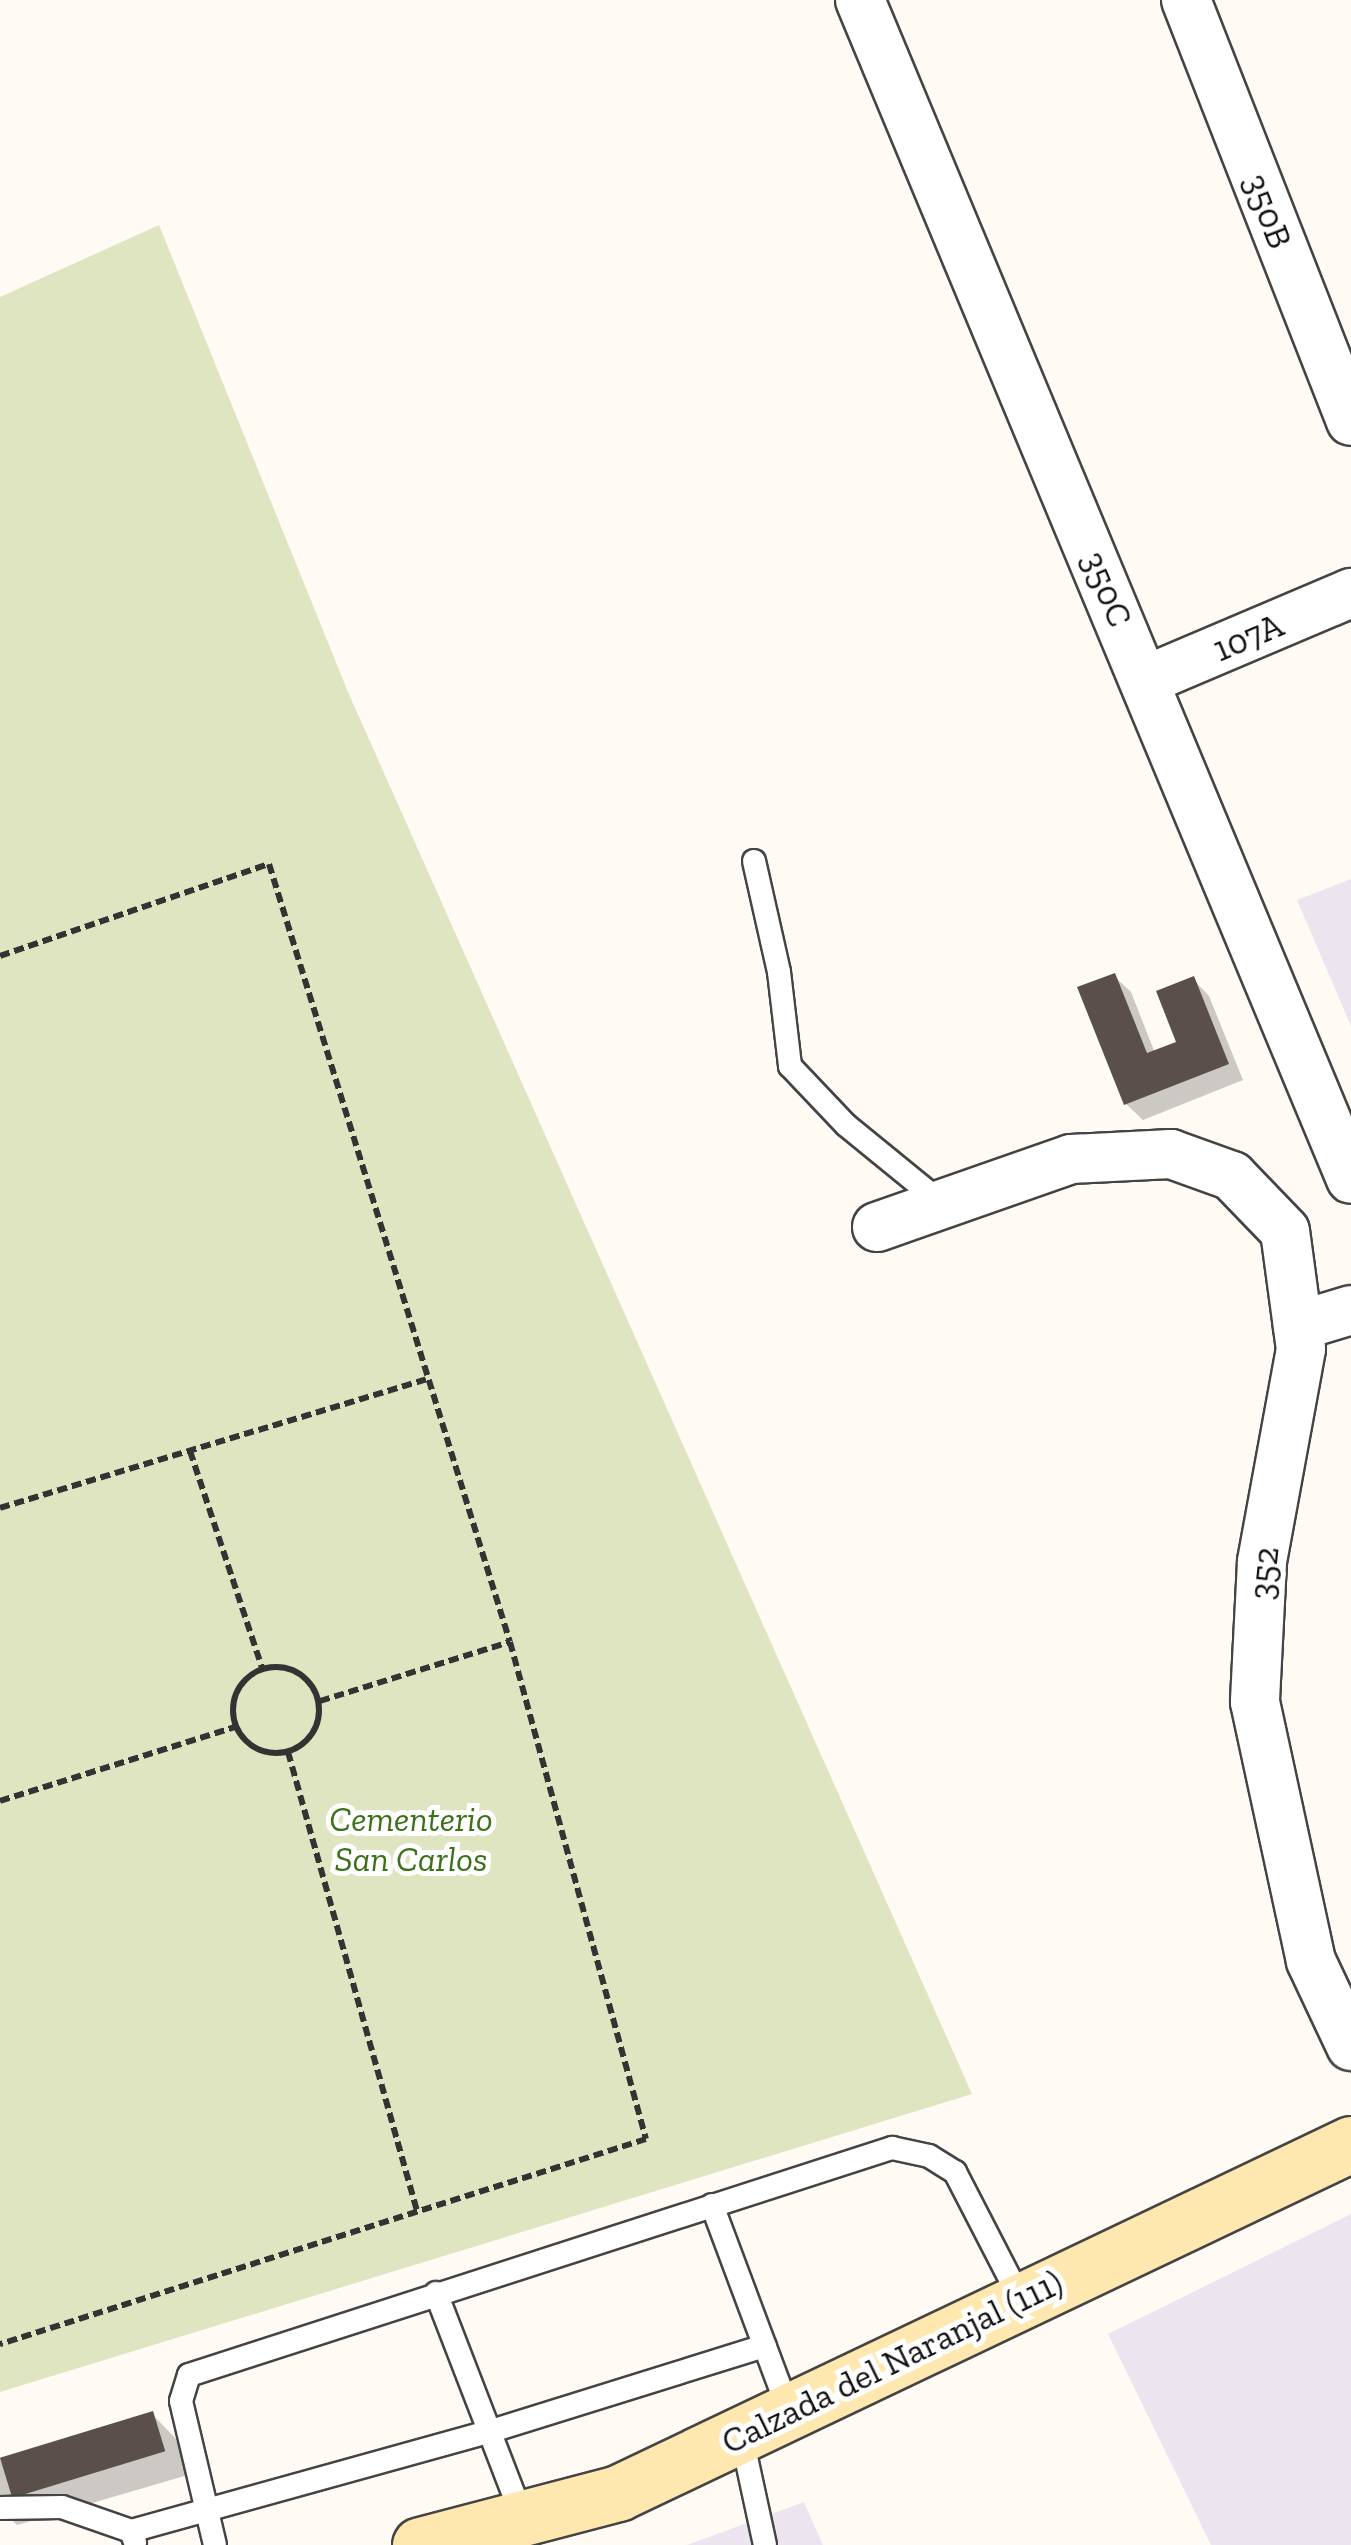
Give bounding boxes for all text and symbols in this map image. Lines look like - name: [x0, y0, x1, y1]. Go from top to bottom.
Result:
- street label: 350B: [1235, 168, 1301, 254]
- street label: 350C: [1072, 545, 1142, 633]
- street label: 107A: [1207, 604, 1289, 670]
- street label: 352: [1240, 1544, 1288, 1602]
- park label: Cementerio San Carlos: [329, 1798, 493, 1880]
- street label: Calzada del Naranjal (111): [715, 2261, 1069, 2463]

